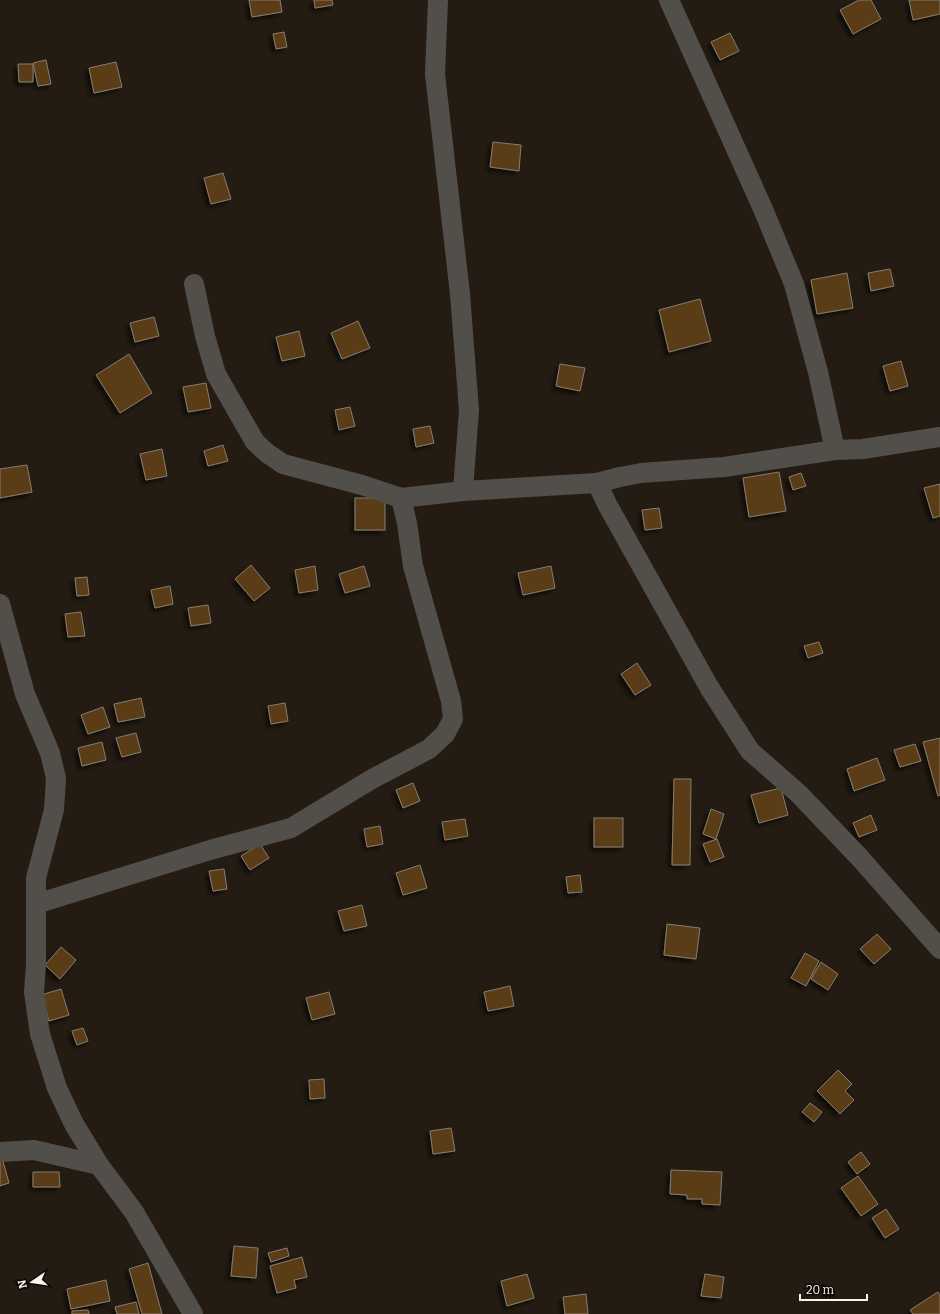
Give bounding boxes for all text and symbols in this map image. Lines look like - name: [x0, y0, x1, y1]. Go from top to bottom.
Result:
- north arrow: [12, 1262, 52, 1302]
- scale bar: [800, 1276, 867, 1302]
- text: N: [15, 1278, 30, 1290]
- text: 20 m: [806, 1283, 835, 1297]

